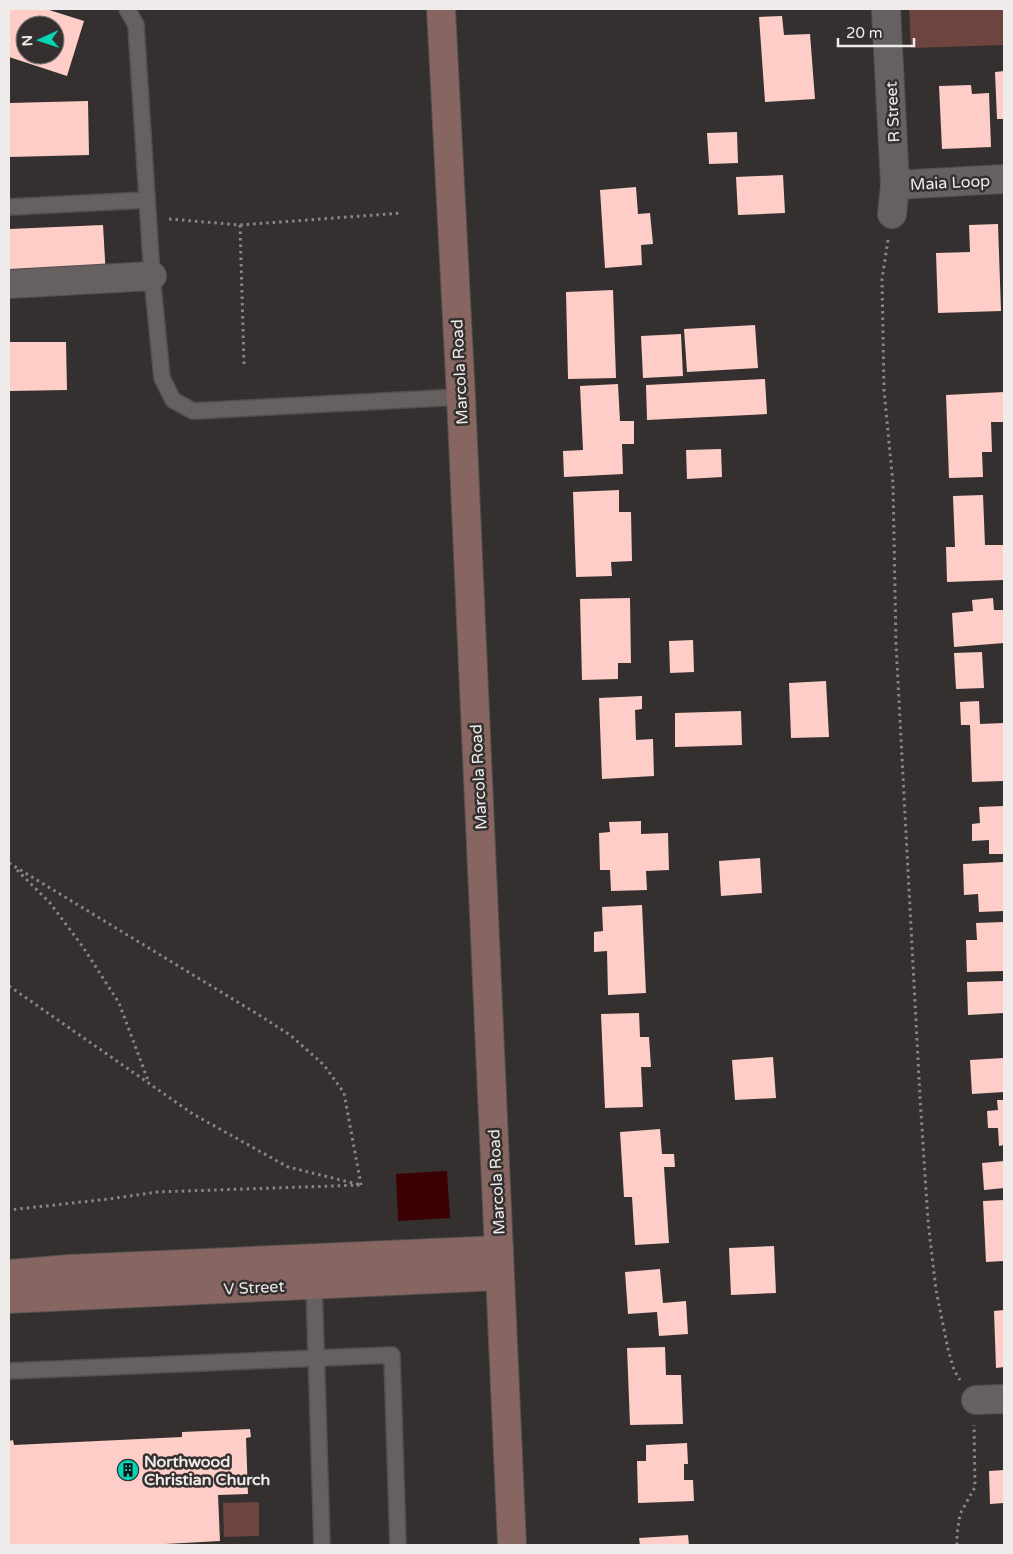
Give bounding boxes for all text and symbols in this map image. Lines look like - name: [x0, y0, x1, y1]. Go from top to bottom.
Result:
- north arrow: [15, 15, 65, 65]
- scale bar: [838, 15, 914, 47]
- text: 20 m: [846, 24, 883, 42]
- text: N: [19, 35, 36, 47]
- street label: R Street: [881, 81, 905, 143]
- street label: Maia Loop: [909, 171, 991, 195]
- street label: Marcola Road: [447, 319, 473, 425]
- street label: Marcola Road: [466, 724, 492, 830]
- street label: Marcola Road: [484, 1129, 510, 1235]
- street label: V Street: [223, 1276, 285, 1300]
- place label: Northwood Christian Church: [144, 1452, 270, 1490]
- building icon: Northwood Christian Church: [116, 1458, 140, 1482]

